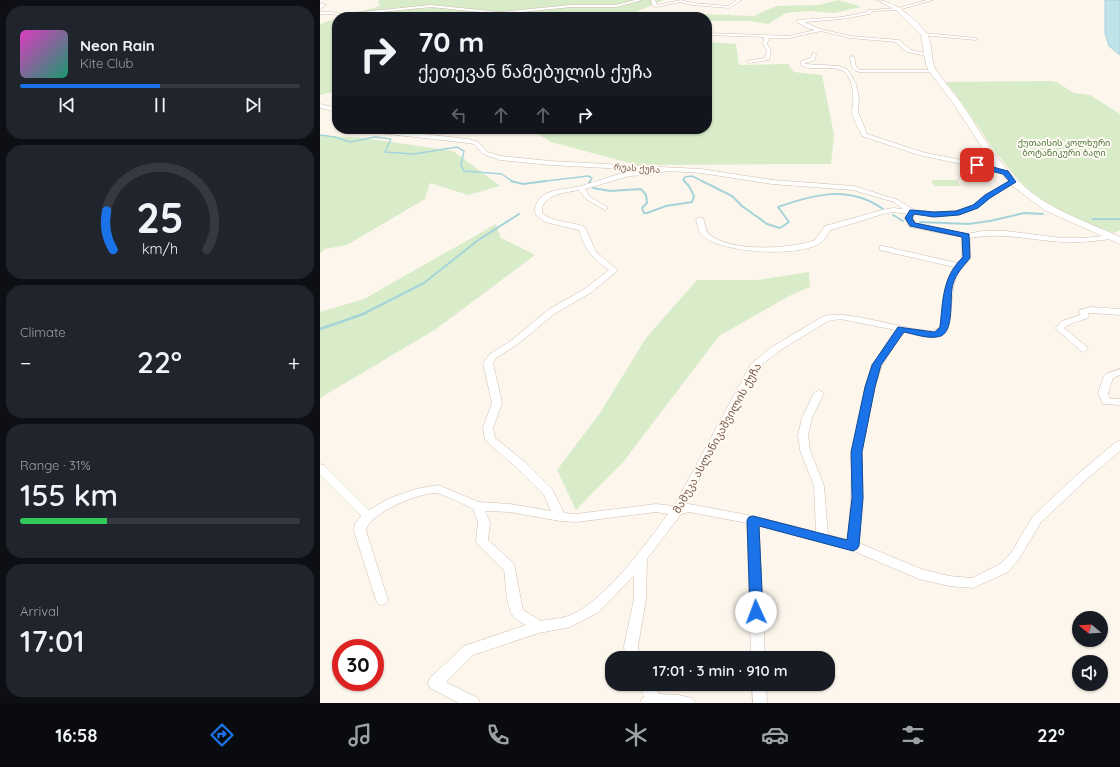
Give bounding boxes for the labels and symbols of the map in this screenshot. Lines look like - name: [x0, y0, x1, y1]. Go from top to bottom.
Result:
- park label: ქუთაისის კოლხური ბოტანიკური ბაღი: [1018, 137, 1110, 159]
- pin: [960, 148, 994, 182]
- street label: რუას ქუჩა: [614, 161, 661, 175]
- street label: მამუკა ასლანიკაშვილის ქუჩა: [670, 360, 764, 516]
- position arrow: [735, 591, 777, 633]
- north arrow: [1072, 611, 1108, 647]
- speed limit sign: 30: [332, 639, 384, 691]

